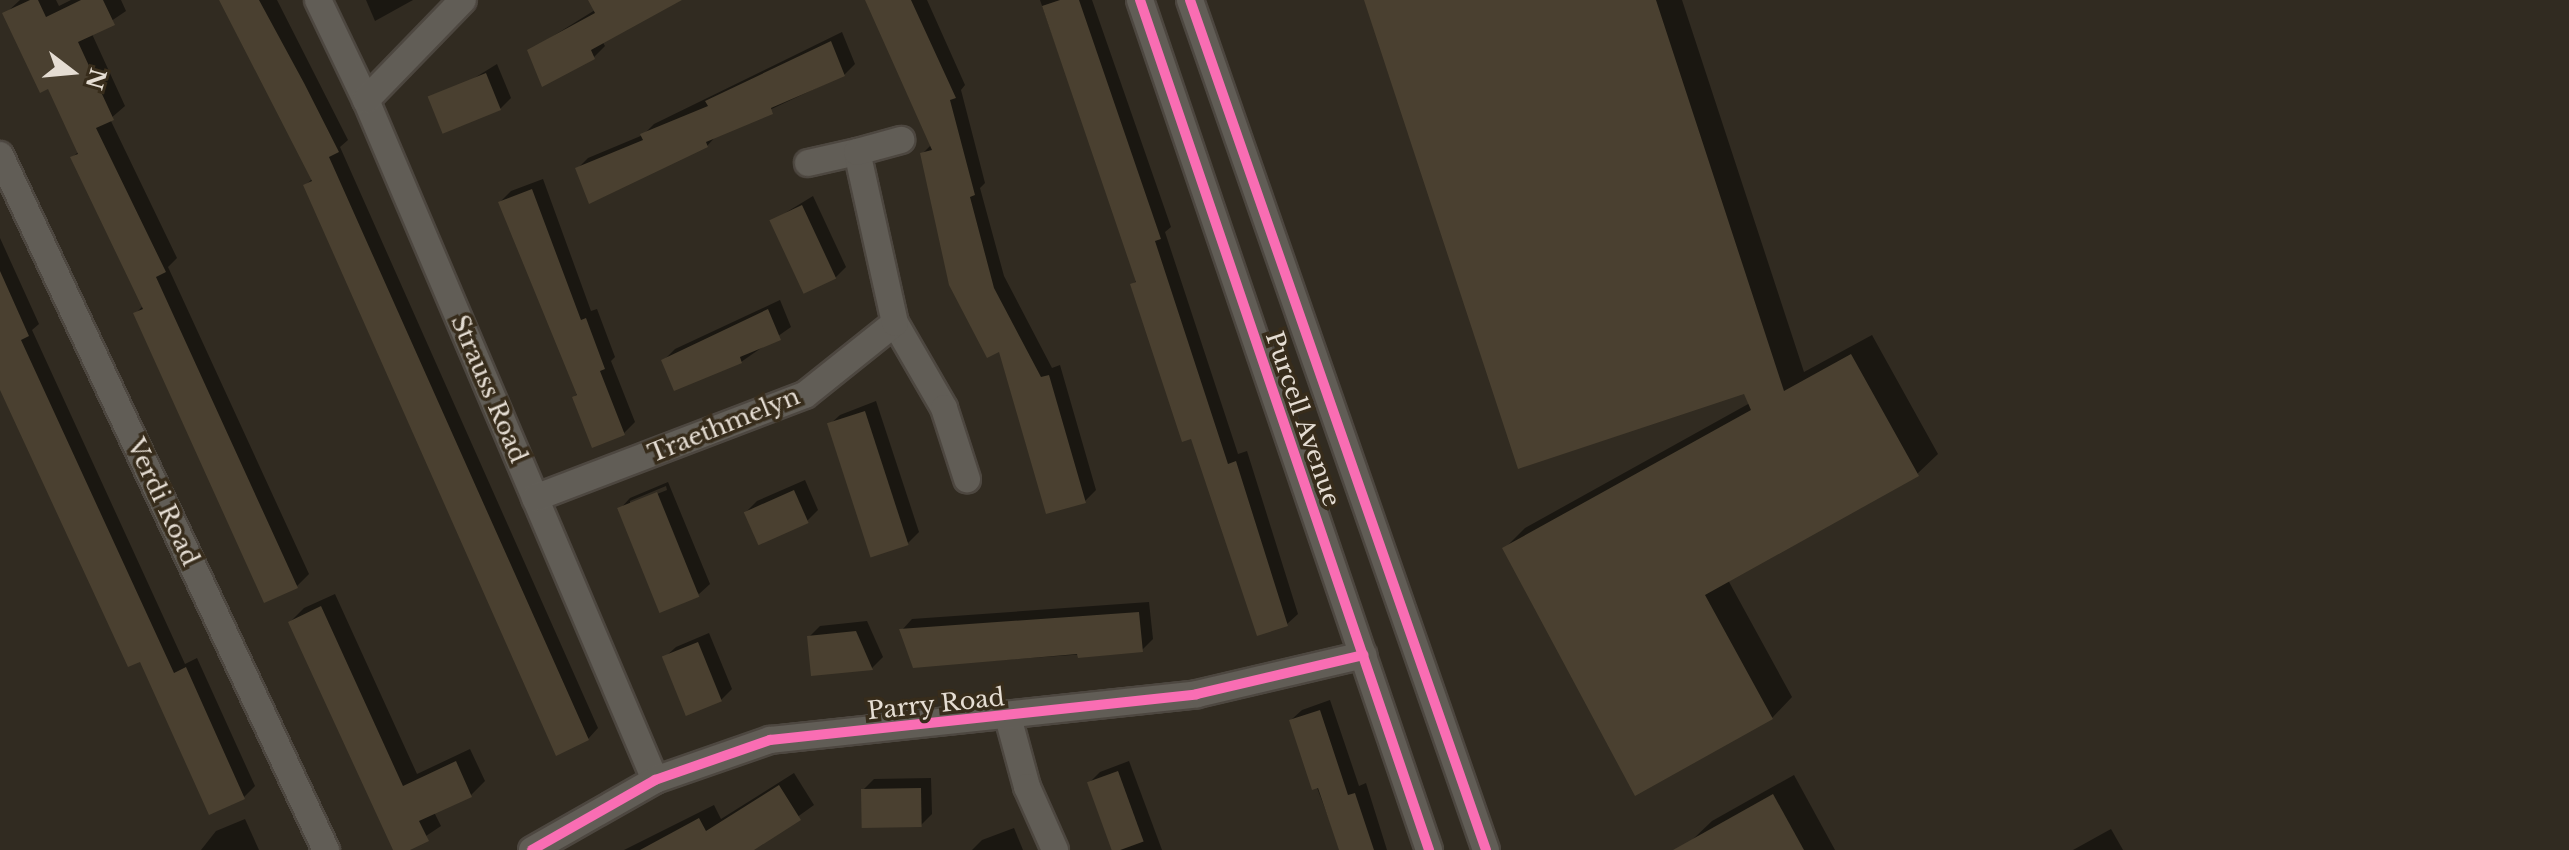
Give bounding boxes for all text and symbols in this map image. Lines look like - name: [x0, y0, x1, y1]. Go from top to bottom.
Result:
- north arrow: [32, 32, 112, 112]
- text: N: [80, 65, 111, 92]
- street label: Strauss Road: [445, 311, 533, 467]
- street label: Purcell Avenue: [1259, 327, 1347, 511]
- street label: Traethmelyn: [644, 382, 804, 468]
- street label: Verdi Road: [121, 434, 205, 570]
- street label: Parry Road: [866, 682, 1006, 726]

